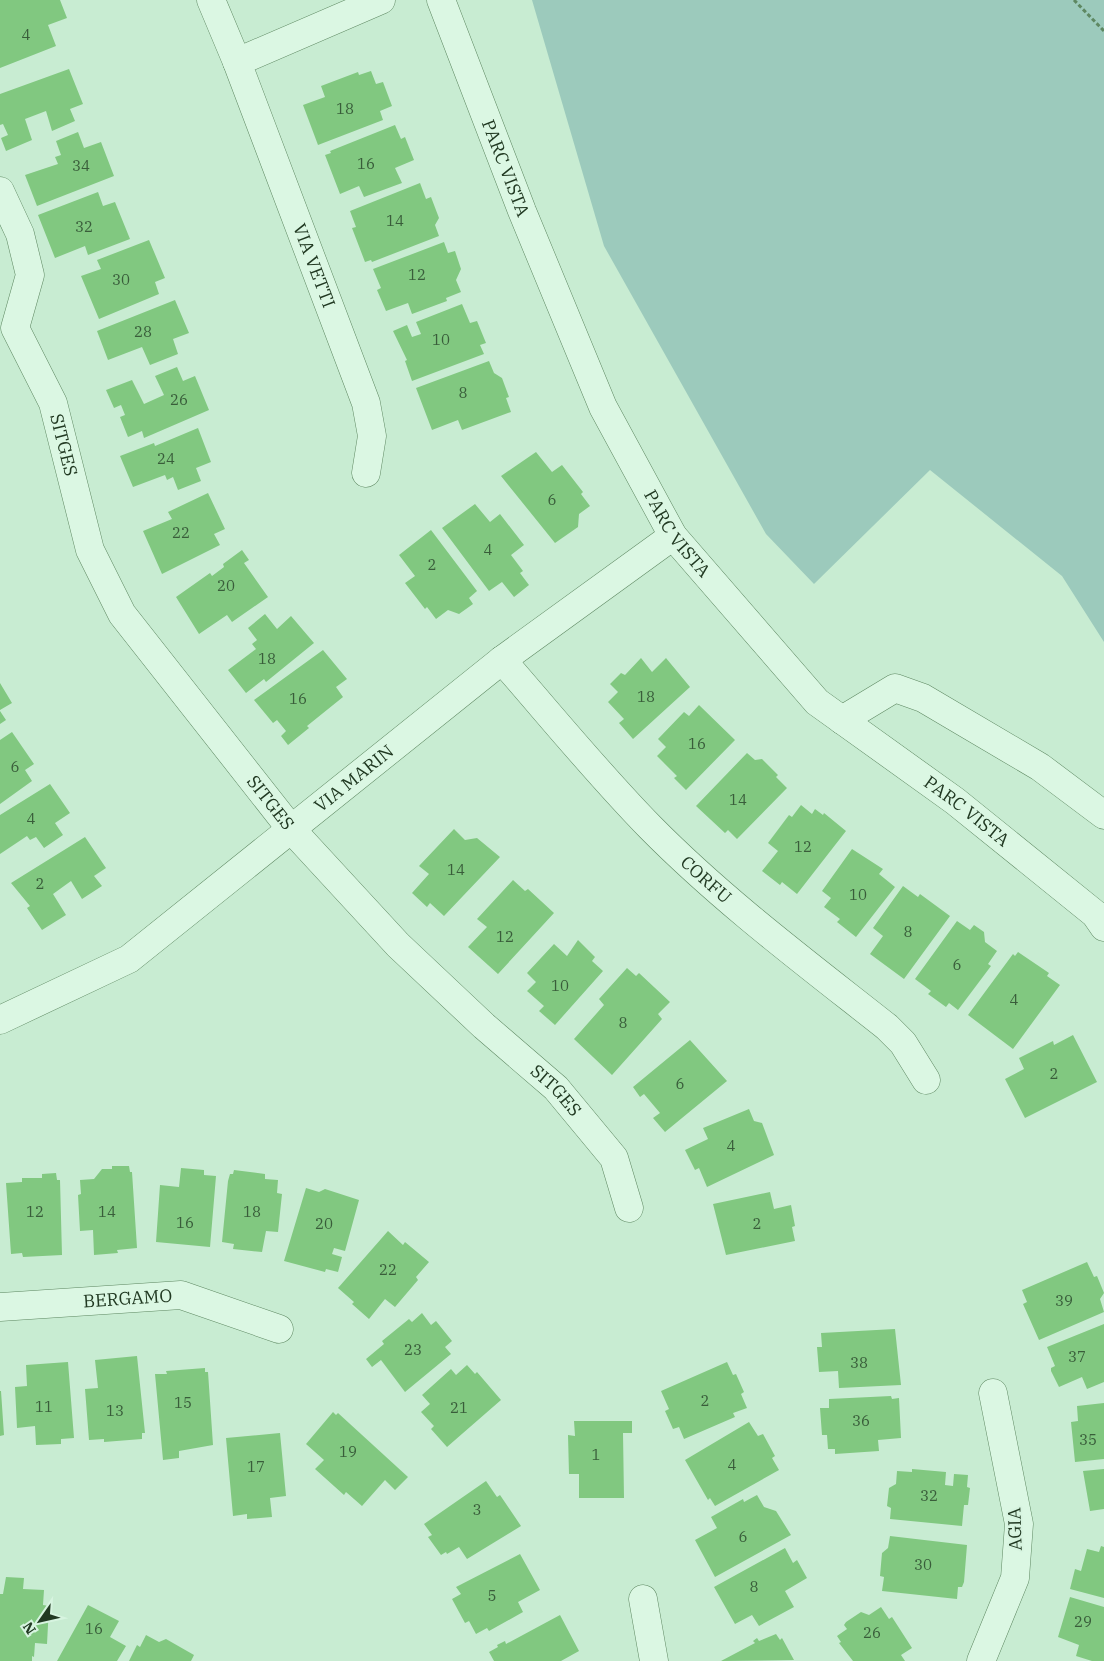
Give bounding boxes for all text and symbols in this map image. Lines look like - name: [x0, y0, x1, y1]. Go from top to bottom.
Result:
- house number: 4: [21, 25, 31, 44]
- house number: 18: [336, 99, 354, 118]
- street label: PARC VISTA: [477, 116, 535, 220]
- house number: 16: [357, 154, 375, 173]
- house number: 34: [72, 156, 90, 175]
- house number: 14: [386, 211, 404, 230]
- house number: 32: [75, 217, 93, 236]
- street label: VIA VETTI: [288, 220, 341, 311]
- house number: 12: [408, 265, 426, 284]
- house number: 30: [112, 270, 130, 289]
- house number: 28: [134, 322, 152, 341]
- house number: 10: [432, 330, 450, 349]
- house number: 8: [458, 383, 468, 402]
- house number: 26: [170, 390, 188, 409]
- street label: SITGES: [45, 411, 83, 478]
- house number: 24: [157, 449, 175, 468]
- street label: PARC VISTA: [639, 485, 716, 582]
- house number: 6: [547, 490, 557, 509]
- house number: 22: [172, 523, 190, 542]
- house number: 4: [483, 540, 493, 559]
- house number: 2: [427, 555, 437, 574]
- house number: 20: [217, 576, 235, 595]
- house number: 18: [258, 649, 276, 668]
- house number: 18: [637, 687, 655, 706]
- house number: 16: [289, 689, 307, 708]
- house number: 16: [688, 734, 706, 753]
- street label: VIA MARIN: [309, 740, 398, 817]
- house number: 6: [10, 757, 20, 776]
- street label: SITGES: [242, 770, 299, 835]
- street label: PARC VISTA: [920, 771, 1015, 852]
- house number: 14: [729, 790, 747, 809]
- house number: 4: [26, 809, 36, 828]
- house number: 12: [794, 837, 812, 856]
- street label: CORFU: [676, 851, 737, 908]
- house number: 14: [447, 860, 465, 879]
- house number: 2: [35, 874, 45, 893]
- house number: 10: [849, 885, 867, 904]
- house number: 8: [903, 922, 913, 941]
- house number: 12: [496, 927, 514, 946]
- house number: 6: [952, 955, 962, 974]
- house number: 10: [551, 976, 569, 995]
- house number: 4: [1009, 990, 1019, 1009]
- house number: 8: [618, 1013, 628, 1032]
- street label: SITGES: [526, 1059, 587, 1121]
- house number: 2: [1049, 1064, 1059, 1083]
- house number: 6: [675, 1074, 685, 1093]
- house number: 4: [726, 1136, 736, 1155]
- house number: 12: [26, 1202, 44, 1221]
- house number: 14: [98, 1202, 116, 1221]
- house number: 18: [243, 1202, 261, 1221]
- house number: 16: [176, 1213, 194, 1232]
- house number: 20: [315, 1214, 333, 1233]
- house number: 2: [752, 1214, 762, 1233]
- house number: 22: [379, 1260, 397, 1279]
- street label: BERGAMO: [82, 1284, 173, 1312]
- house number: 39: [1055, 1291, 1073, 1310]
- house number: 23: [404, 1340, 422, 1359]
- house number: 37: [1068, 1347, 1086, 1366]
- house number: 38: [850, 1353, 868, 1372]
- house number: 2: [700, 1391, 710, 1410]
- house number: 15: [174, 1393, 192, 1412]
- house number: 11: [35, 1397, 53, 1416]
- house number: 21: [450, 1398, 468, 1417]
- house number: 13: [106, 1401, 124, 1420]
- house number: 36: [852, 1411, 870, 1430]
- house number: 35: [1079, 1430, 1097, 1449]
- house number: 19: [339, 1442, 357, 1461]
- house number: 1: [591, 1445, 601, 1464]
- house number: 4: [727, 1455, 737, 1474]
- house number: 17: [247, 1457, 265, 1476]
- house number: 32: [920, 1486, 938, 1505]
- house number: 3: [472, 1500, 482, 1519]
- street label: AGIA: [1002, 1506, 1027, 1551]
- house number: 6: [738, 1527, 748, 1546]
- house number: 30: [914, 1555, 932, 1574]
- house number: 8: [749, 1577, 759, 1596]
- house number: 5: [487, 1586, 497, 1605]
- north arrow: [15, 1596, 65, 1646]
- house number: 29: [1074, 1612, 1092, 1631]
- text: N: [19, 1619, 40, 1638]
- house number: 16: [85, 1619, 103, 1638]
- house number: 26: [863, 1623, 881, 1642]

